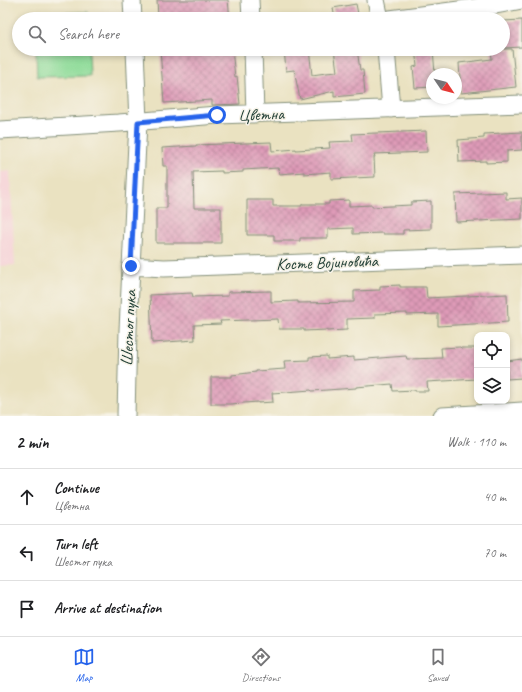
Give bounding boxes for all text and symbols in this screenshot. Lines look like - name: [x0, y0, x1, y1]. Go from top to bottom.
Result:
- search box: [12, 12, 510, 56]
- icon: search: [26, 23, 48, 45]
- text: Search here: [58, 25, 119, 44]
- north arrow: [426, 68, 462, 104]
- street label: Цветна: [238, 103, 285, 126]
- route start: [208, 106, 226, 124]
- street label: Косте Војиновића: [276, 250, 380, 275]
- route end: [122, 257, 140, 275]
- street label: Шестог пука: [116, 288, 141, 366]
- map controls: [474, 332, 510, 404]
- button: locate: [474, 332, 510, 368]
- button: layers: [474, 368, 510, 404]
- text: 2 min: [16, 432, 49, 453]
- text: Walk · 110 m: [447, 434, 506, 450]
- text: Continue: [54, 479, 99, 498]
- icon: ahead: [16, 486, 38, 508]
- text: 40 m: [484, 489, 506, 505]
- text: Цветна: [54, 498, 89, 514]
- text: Turn left: [54, 535, 97, 554]
- icon: left: [16, 542, 38, 564]
- text: 70 m: [484, 545, 506, 561]
- text: Шестог пука: [54, 554, 112, 570]
- icon: arrive: [16, 598, 38, 620]
- text: Arrive at destination: [54, 599, 161, 618]
- tab: Map: [73, 646, 95, 684]
- tab: Directions: [242, 646, 280, 684]
- tab: Saved: [427, 646, 449, 684]

